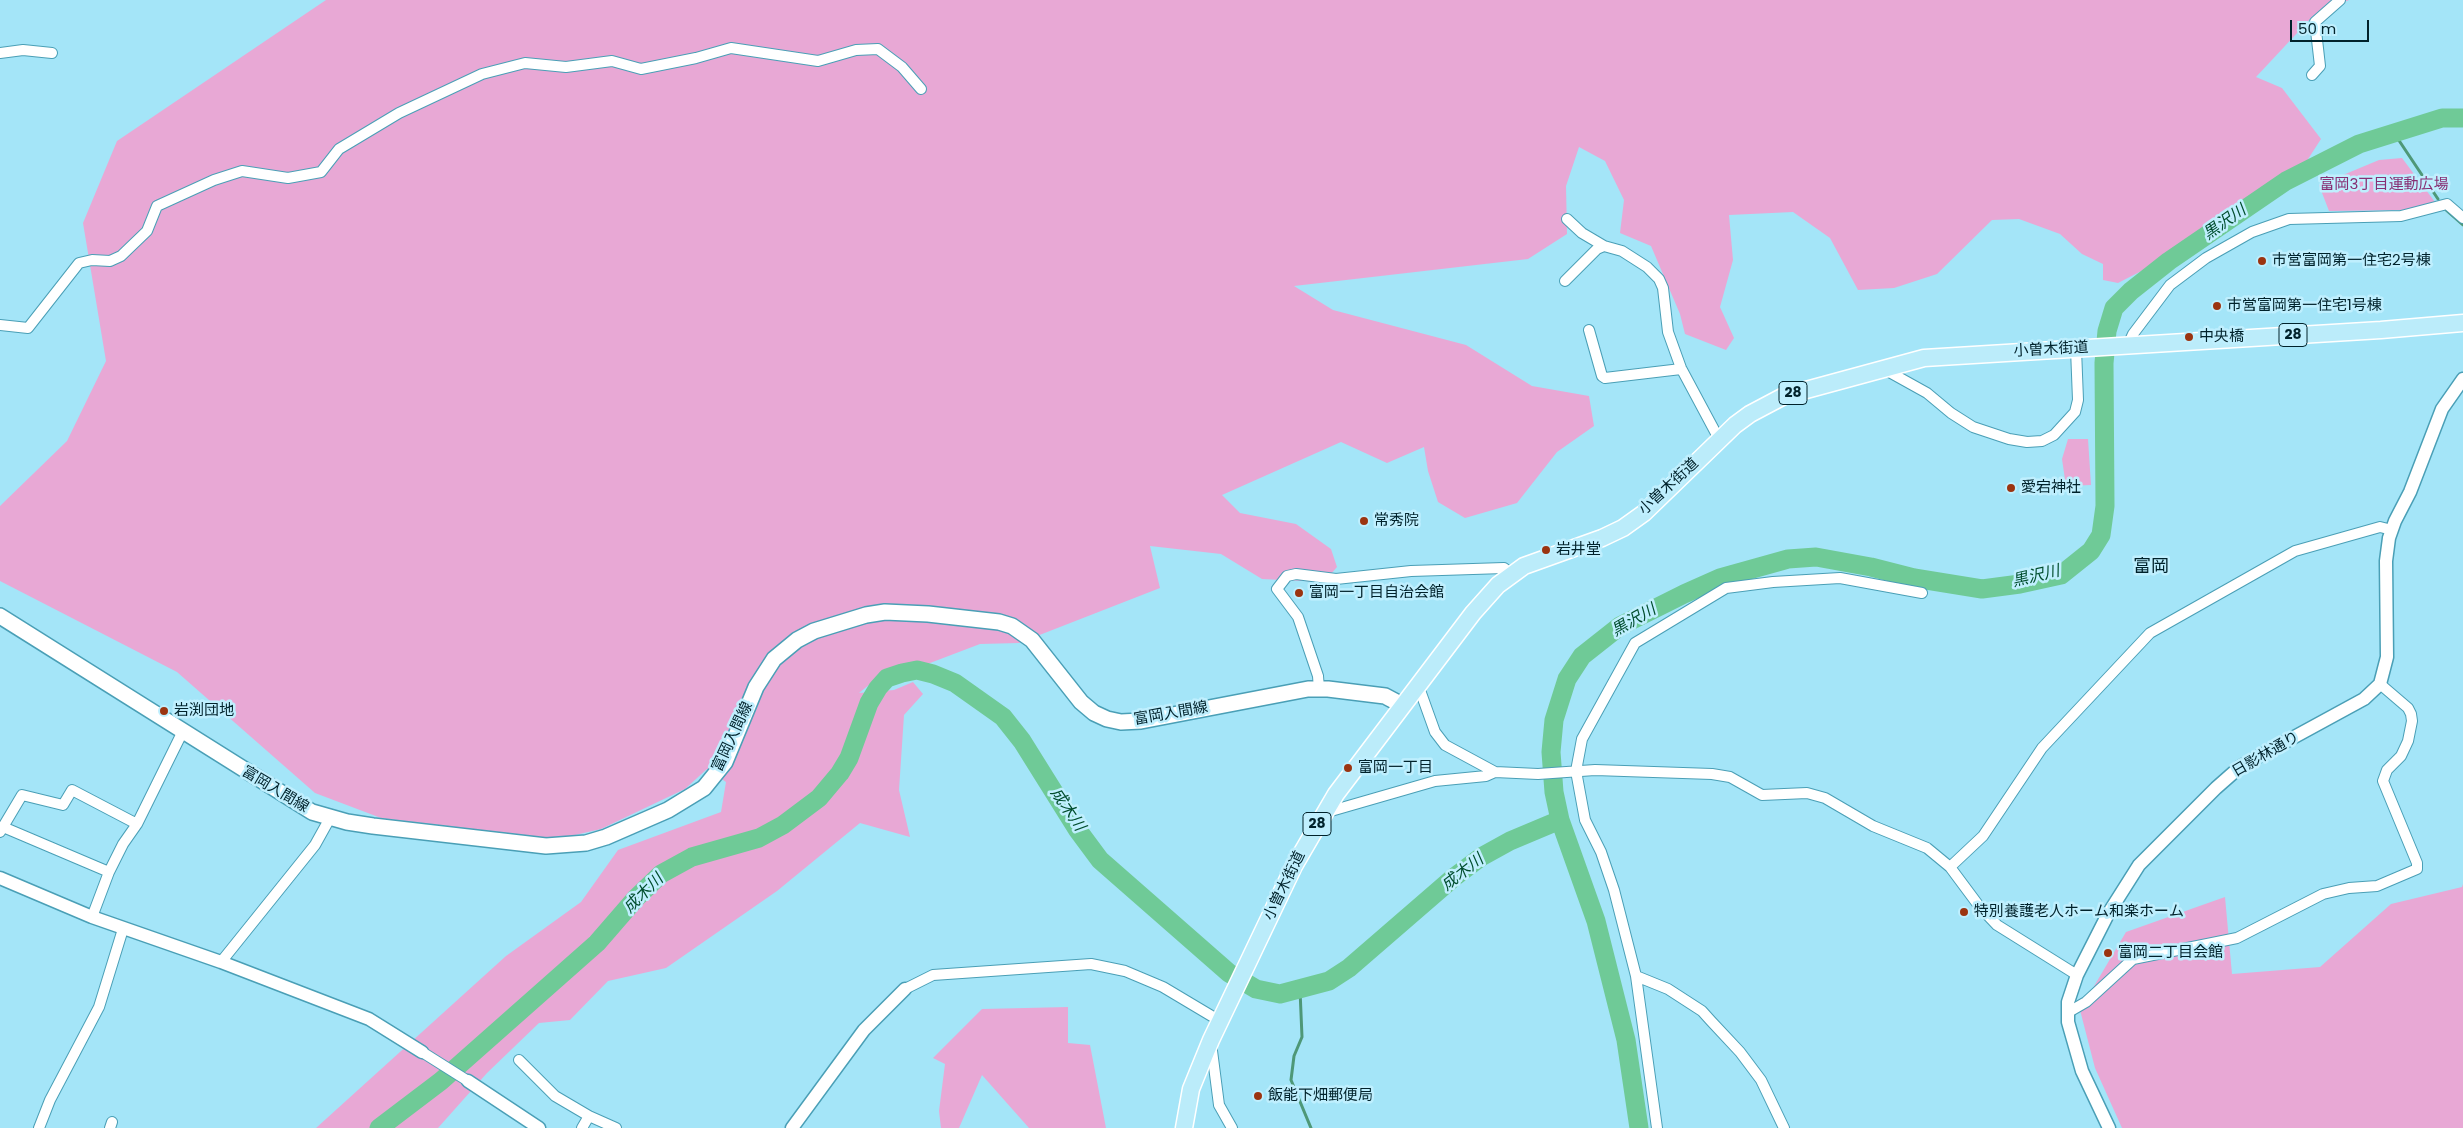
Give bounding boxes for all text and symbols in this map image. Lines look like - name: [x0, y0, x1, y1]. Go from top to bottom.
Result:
- scale bar: [2293, 10, 2372, 42]
- text: 50 m: [2298, 18, 2336, 39]
- park label: 富岡3丁目運動広場: [2320, 176, 2448, 194]
- water label: 黒沢川: [2200, 201, 2250, 245]
- place label: 市営富岡第一住宅2号棟: [2272, 252, 2431, 270]
- marker: 市営富岡第一住宅2号棟: [2256, 255, 2268, 267]
- place label: 市営富岡第一住宅1号棟: [2227, 297, 2382, 315]
- marker: 市営富岡第一住宅1号棟: [2211, 300, 2223, 312]
- road number: 28: [2279, 324, 2307, 346]
- place label: 中央橋: [2199, 328, 2244, 346]
- marker: 中央橋: [2183, 331, 2195, 343]
- street label: 小曽木街道: [2013, 339, 2089, 361]
- road number: 28: [1779, 382, 1807, 404]
- street label: 小曽木街道: [1635, 455, 1703, 519]
- place label: 愛宕神社: [2021, 479, 2081, 497]
- marker: 愛宕神社: [2005, 482, 2017, 494]
- place label: 常秀院: [1374, 512, 1419, 530]
- marker: 常秀院: [1358, 515, 1370, 527]
- place label: 岩井堂: [1556, 541, 1601, 559]
- marker: 岩井堂: [1540, 544, 1552, 556]
- district label: 富岡: [2133, 556, 2169, 578]
- water label: 黒沢川: [2010, 562, 2062, 592]
- place label: 富岡一丁目自治会館: [1309, 584, 1444, 602]
- marker: 富岡一丁目自治会館: [1293, 587, 1305, 599]
- water label: 黒沢川: [1608, 601, 1660, 641]
- street label: 富岡入間線: [709, 699, 757, 775]
- street label: 富岡入間線: [1133, 699, 1209, 729]
- place label: 岩渕団地: [174, 702, 234, 720]
- marker: 岩渕団地: [158, 705, 170, 717]
- street label: 日影林通り: [2229, 728, 2303, 782]
- place label: 富岡一丁目: [1358, 759, 1433, 777]
- marker: 富岡一丁目: [1342, 762, 1354, 774]
- street label: 富岡入間線: [238, 763, 312, 817]
- water label: 成木川: [1046, 785, 1088, 835]
- road number: 28: [1303, 812, 1331, 836]
- street label: 小曽木街道: [1260, 848, 1310, 924]
- water label: 成木川: [1438, 851, 1488, 895]
- water label: 成木川: [620, 870, 668, 918]
- place label: 特別養護老人ホーム和楽ホーム: [1974, 903, 2184, 921]
- marker: 特別養護老人ホーム和楽ホーム: [1958, 906, 1970, 918]
- place label: 富岡二丁目会館: [2118, 944, 2223, 962]
- marker: 富岡二丁目会館: [2102, 947, 2114, 959]
- place label: 飯能下畑郵便局: [1268, 1087, 1373, 1105]
- marker: 飯能下畑郵便局: [1252, 1090, 1264, 1102]

